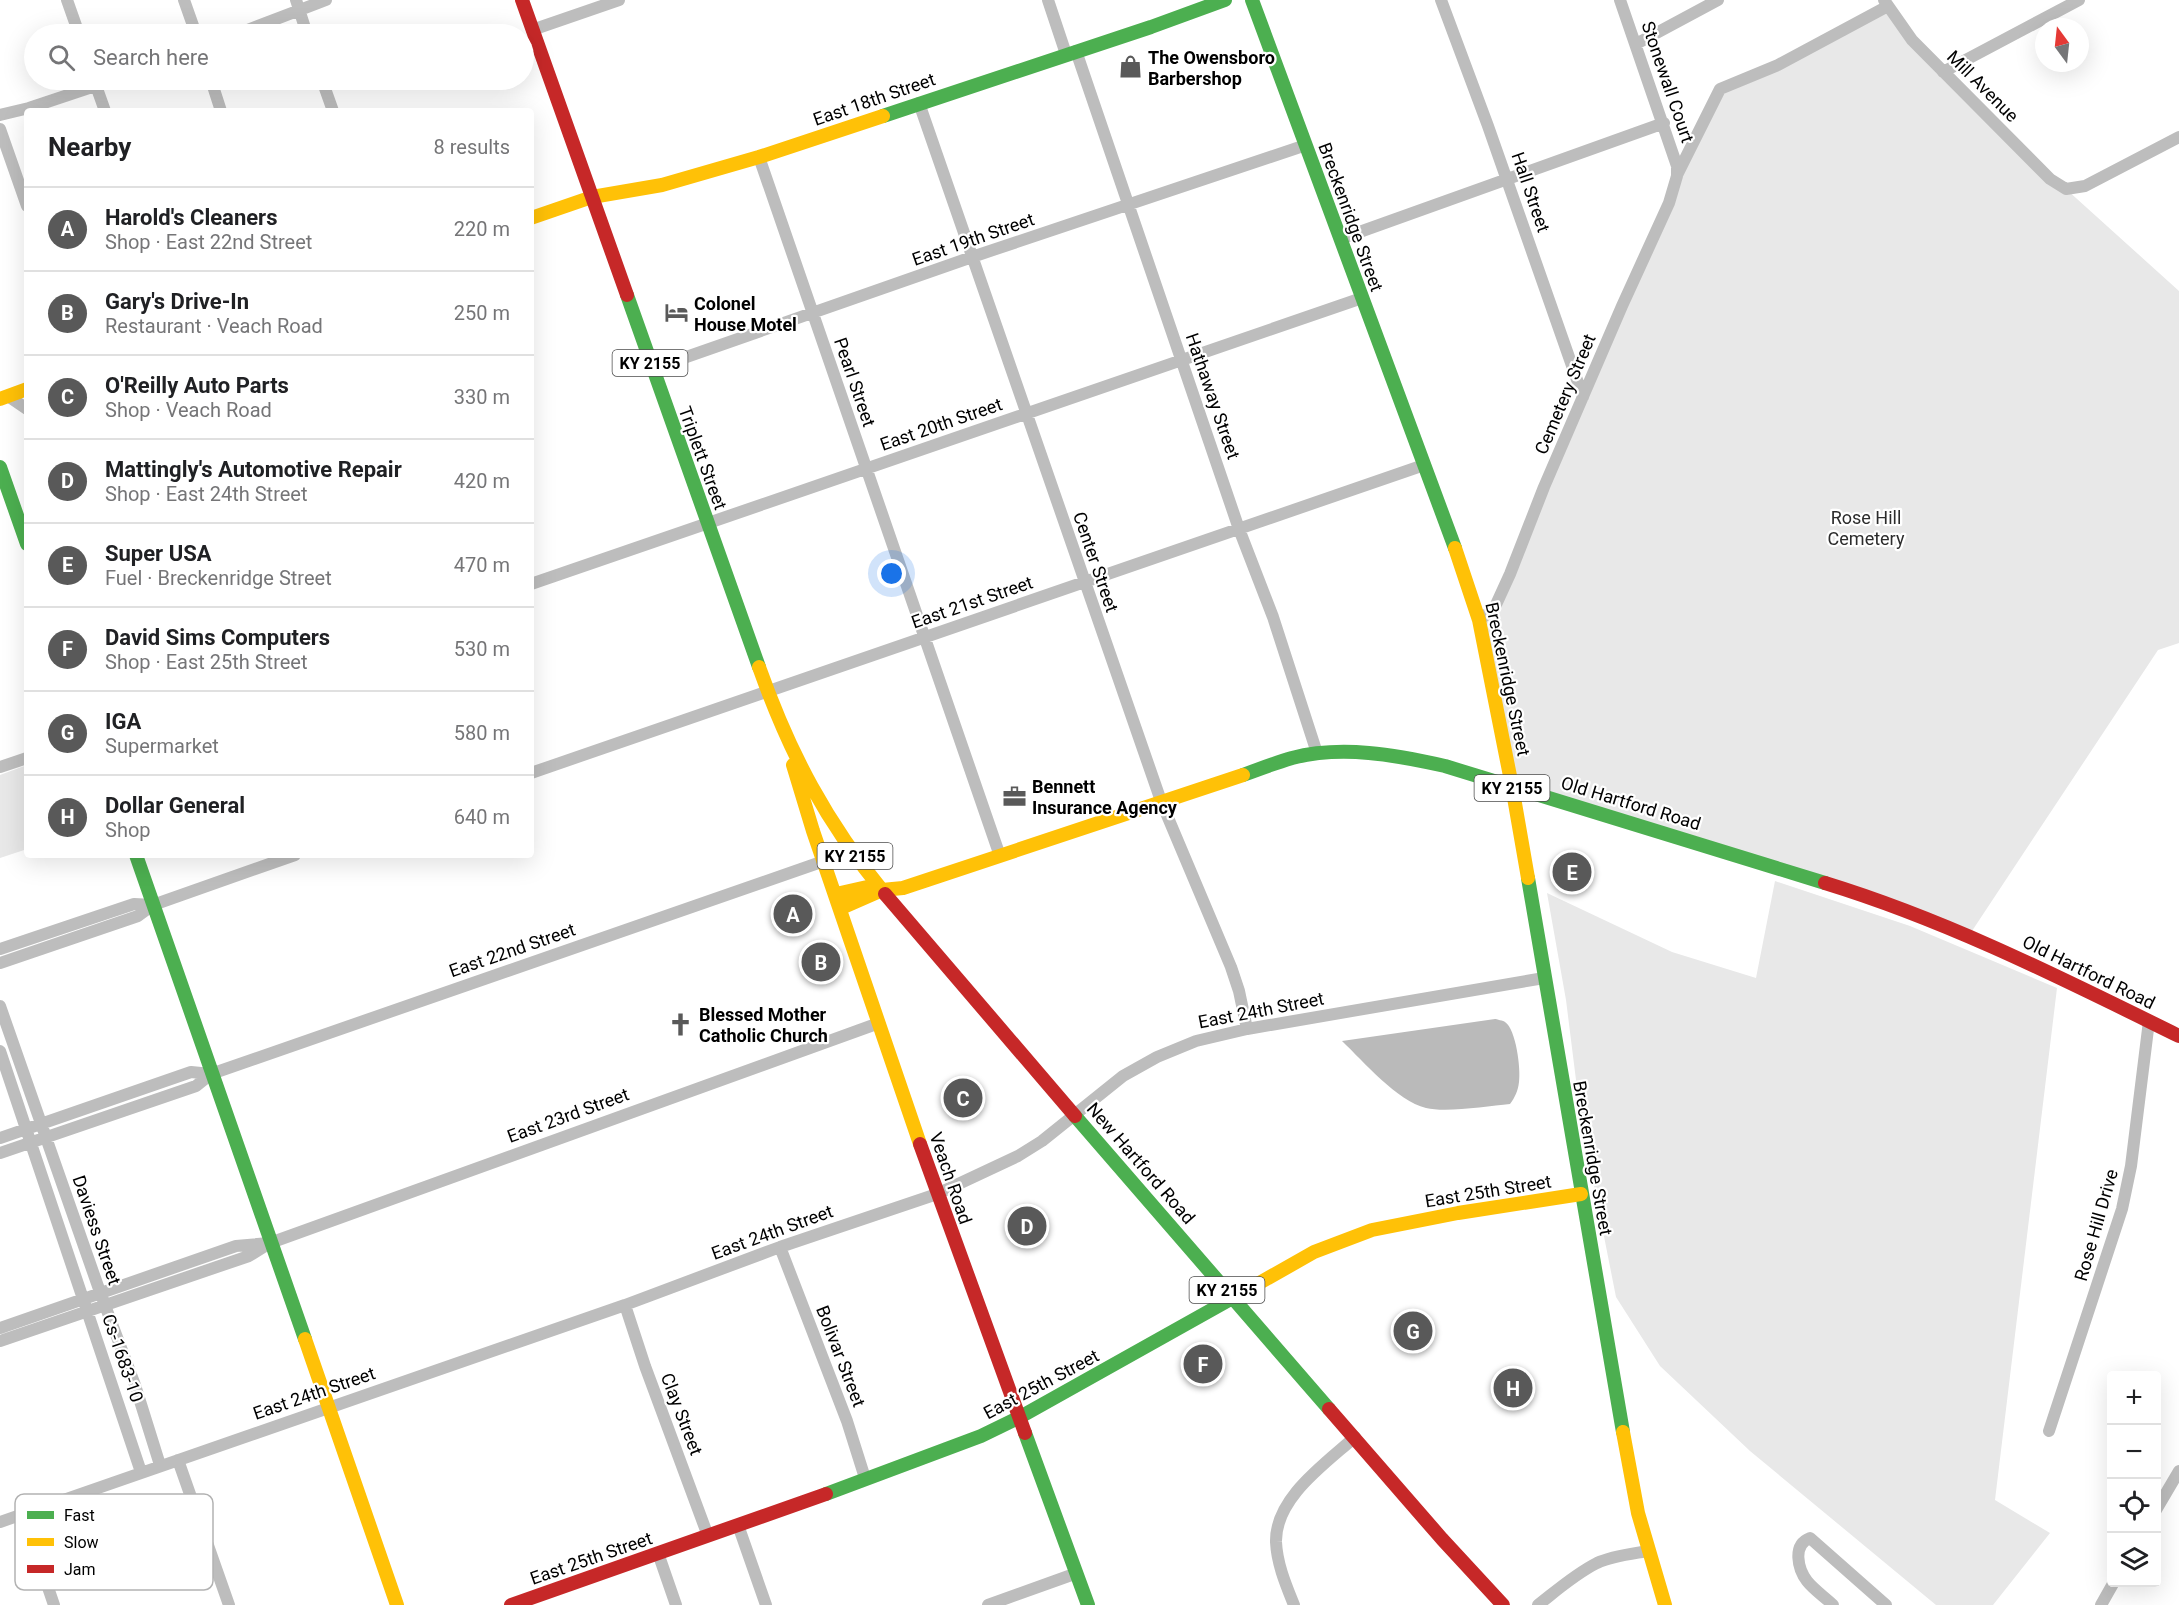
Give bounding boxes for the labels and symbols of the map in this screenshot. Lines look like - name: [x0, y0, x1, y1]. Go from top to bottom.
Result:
- north arrow: [2035, 18, 2089, 72]
- street label: Stonewall Court: [1637, 19, 1699, 146]
- street label: Mill Avenue: [1943, 46, 2023, 126]
- place label: The Owensboro Barbershop: [1148, 47, 1275, 89]
- shop icon: The Owensboro Barbershop: [1117, 54, 1143, 80]
- street label: East 18th Street: [810, 68, 938, 130]
- street label: Breckenridge Street: [1314, 140, 1388, 294]
- street label: Hall Street: [1508, 149, 1555, 235]
- street label: East 19th Street: [909, 208, 1037, 270]
- place label: Colonel House Motel: [694, 293, 797, 335]
- hotel icon: Colonel House Motel: [663, 300, 689, 326]
- street label: Hathaway Street: [1182, 330, 1244, 462]
- street label: Cemetery Street: [1530, 331, 1600, 457]
- street label: Pearl Street: [830, 335, 880, 429]
- road number: KY 2155: [612, 350, 688, 376]
- street label: East 20th Street: [877, 393, 1005, 455]
- street label: Triplett Street: [675, 404, 731, 513]
- park label: Rose Hill Cemetery: [1828, 507, 1905, 549]
- street label: Center Street: [1069, 509, 1123, 615]
- your location: [877, 559, 906, 588]
- street label: East 21st Street: [909, 571, 1036, 633]
- street label: Breckenridge Street: [1481, 600, 1535, 758]
- street label: Old Hartford Road: [1559, 772, 1703, 834]
- road number: KY 2155: [1474, 775, 1550, 801]
- place label: Bennett Insurance Agency: [1032, 776, 1178, 818]
- office icon: Bennett Insurance Agency: [1001, 783, 1027, 809]
- road number: KY 2155: [818, 843, 892, 869]
- pin: E: [1552, 850, 1592, 894]
- pin: A: [774, 892, 812, 936]
- street label: East 22nd Street: [446, 919, 578, 981]
- street label: Old Hartford Road: [2019, 931, 2159, 1013]
- pin: B: [802, 940, 840, 984]
- street label: East 24th Street: [1196, 987, 1326, 1032]
- place label: Blessed Mother Catholic Church: [699, 1004, 828, 1046]
- church icon: Blessed Mother Catholic Church: [668, 1011, 694, 1037]
- pin: C: [944, 1076, 982, 1120]
- street label: Breckenridge Street: [1569, 1079, 1617, 1237]
- street label: East 23rd Street: [504, 1083, 632, 1147]
- street label: New Hartford Road: [1083, 1098, 1199, 1228]
- street label: Veach Road: [926, 1129, 976, 1227]
- street label: Rose Hill Drive: [2070, 1167, 2122, 1283]
- street label: East 25th Street: [1423, 1171, 1553, 1211]
- street label: Daviess Street: [68, 1172, 126, 1288]
- street label: East 24th Street: [708, 1200, 836, 1264]
- pin: D: [1008, 1204, 1046, 1248]
- road number: KY 2155: [1190, 1277, 1264, 1303]
- street label: Bolivar Street: [812, 1302, 870, 1410]
- pin: G: [1394, 1308, 1432, 1354]
- street label: Cs-1683-10: [98, 1311, 148, 1405]
- pin: F: [1184, 1342, 1222, 1386]
- street label: East 25th Street: [980, 1345, 1102, 1423]
- street label: East 24th Street: [250, 1362, 378, 1424]
- pin: H: [1494, 1366, 1532, 1410]
- street label: Clay Street: [657, 1370, 707, 1458]
- legend: [15, 1494, 213, 1590]
- text: Fast: [64, 1506, 95, 1525]
- street label: East 25th Street: [527, 1527, 655, 1589]
- text: Slow: [64, 1533, 99, 1552]
- text: Jam: [64, 1560, 96, 1579]

